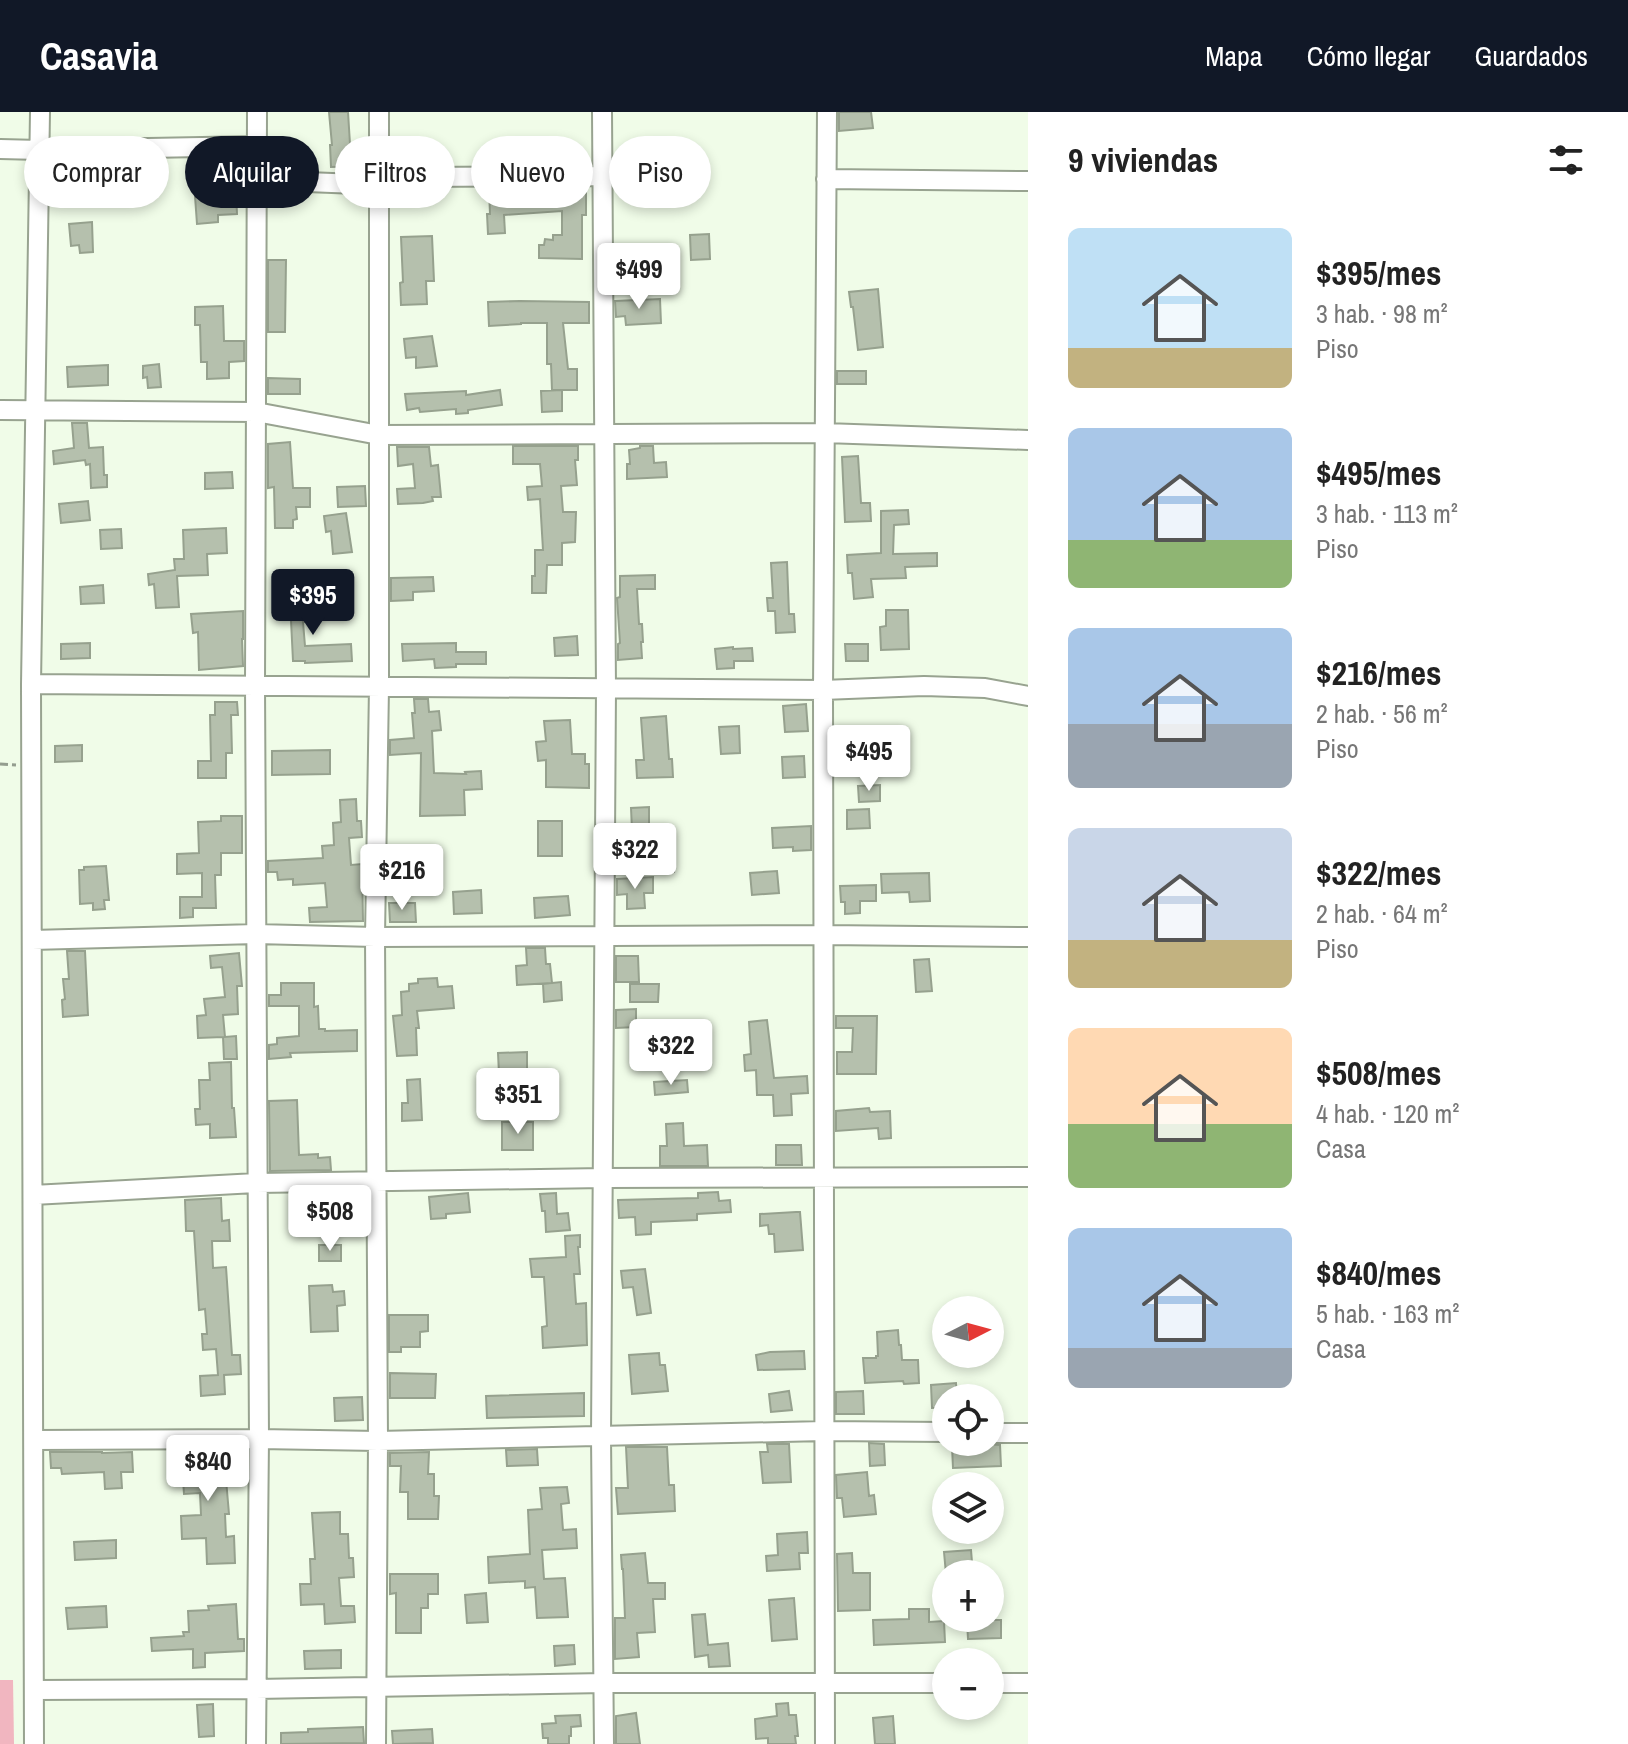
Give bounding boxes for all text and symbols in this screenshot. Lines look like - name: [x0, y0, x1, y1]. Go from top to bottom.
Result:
- text: Casavia: [40, 31, 158, 82]
- text: Mapa: [1205, 37, 1263, 75]
- text: Cómo llegar: [1307, 37, 1430, 75]
- text: Guardados: [1474, 37, 1588, 75]
- chip: Comprar: [24, 136, 169, 208]
- chip: Alquilar: [185, 136, 319, 208]
- chip: Filtros: [335, 136, 455, 208]
- chip: Nuevo: [471, 136, 593, 208]
- chip: Piso: [609, 136, 711, 208]
- text: 9 viviendas: [1068, 137, 1218, 183]
- icon: filters: [1544, 138, 1588, 182]
- pin: $499: [592, 243, 686, 311]
- text: $395/mes: [1316, 250, 1442, 296]
- text: $499: [615, 251, 663, 286]
- icon: home: [1132, 260, 1228, 356]
- text: 3 hab. · 98 m²: [1316, 296, 1448, 331]
- text: Piso: [1316, 331, 1359, 366]
- text: $495/mes: [1316, 450, 1442, 496]
- icon: home: [1132, 460, 1228, 556]
- text: 3 hab. · 113 m²: [1316, 496, 1458, 531]
- text: Piso: [1316, 531, 1359, 566]
- pin: $395: [266, 569, 360, 637]
- text: $395: [289, 577, 337, 612]
- text: $216/mes: [1316, 650, 1442, 696]
- icon: home: [1132, 660, 1228, 756]
- text: 2 hab. · 56 m²: [1316, 696, 1448, 731]
- pin: $495: [822, 725, 916, 793]
- text: Piso: [1316, 731, 1359, 766]
- text: $495: [845, 733, 893, 768]
- pin: $322: [588, 823, 682, 891]
- text: $322: [611, 831, 659, 866]
- pin: $216: [355, 844, 449, 912]
- text: $322/mes: [1316, 850, 1442, 896]
- text: $216: [378, 852, 426, 887]
- icon: home: [1132, 860, 1228, 956]
- text: 2 hab. · 64 m²: [1316, 896, 1448, 931]
- text: Piso: [1316, 931, 1359, 966]
- pin: $322: [624, 1019, 718, 1087]
- text: $322: [647, 1027, 695, 1062]
- text: $508/mes: [1316, 1050, 1442, 1096]
- icon: home: [1132, 1060, 1228, 1156]
- pin: $351: [471, 1068, 565, 1136]
- text: $351: [494, 1076, 542, 1111]
- text: 4 hab. · 120 m²: [1316, 1096, 1459, 1131]
- text: Casa: [1316, 1131, 1366, 1166]
- pin: $508: [283, 1185, 377, 1253]
- text: $508: [306, 1193, 354, 1228]
- text: $840/mes: [1316, 1250, 1442, 1296]
- icon: home: [1132, 1260, 1228, 1356]
- north arrow: [932, 1296, 1004, 1368]
- map controls: [932, 1296, 1004, 1720]
- text: 5 hab. · 163 m²: [1316, 1296, 1459, 1331]
- text: Casa: [1316, 1331, 1366, 1366]
- button: locate: [932, 1384, 1004, 1456]
- pin: $840: [161, 1435, 255, 1503]
- text: $840: [184, 1443, 232, 1478]
- button: layers: [932, 1472, 1004, 1544]
- button: +: [932, 1560, 1004, 1632]
- button: −: [932, 1648, 1004, 1720]

